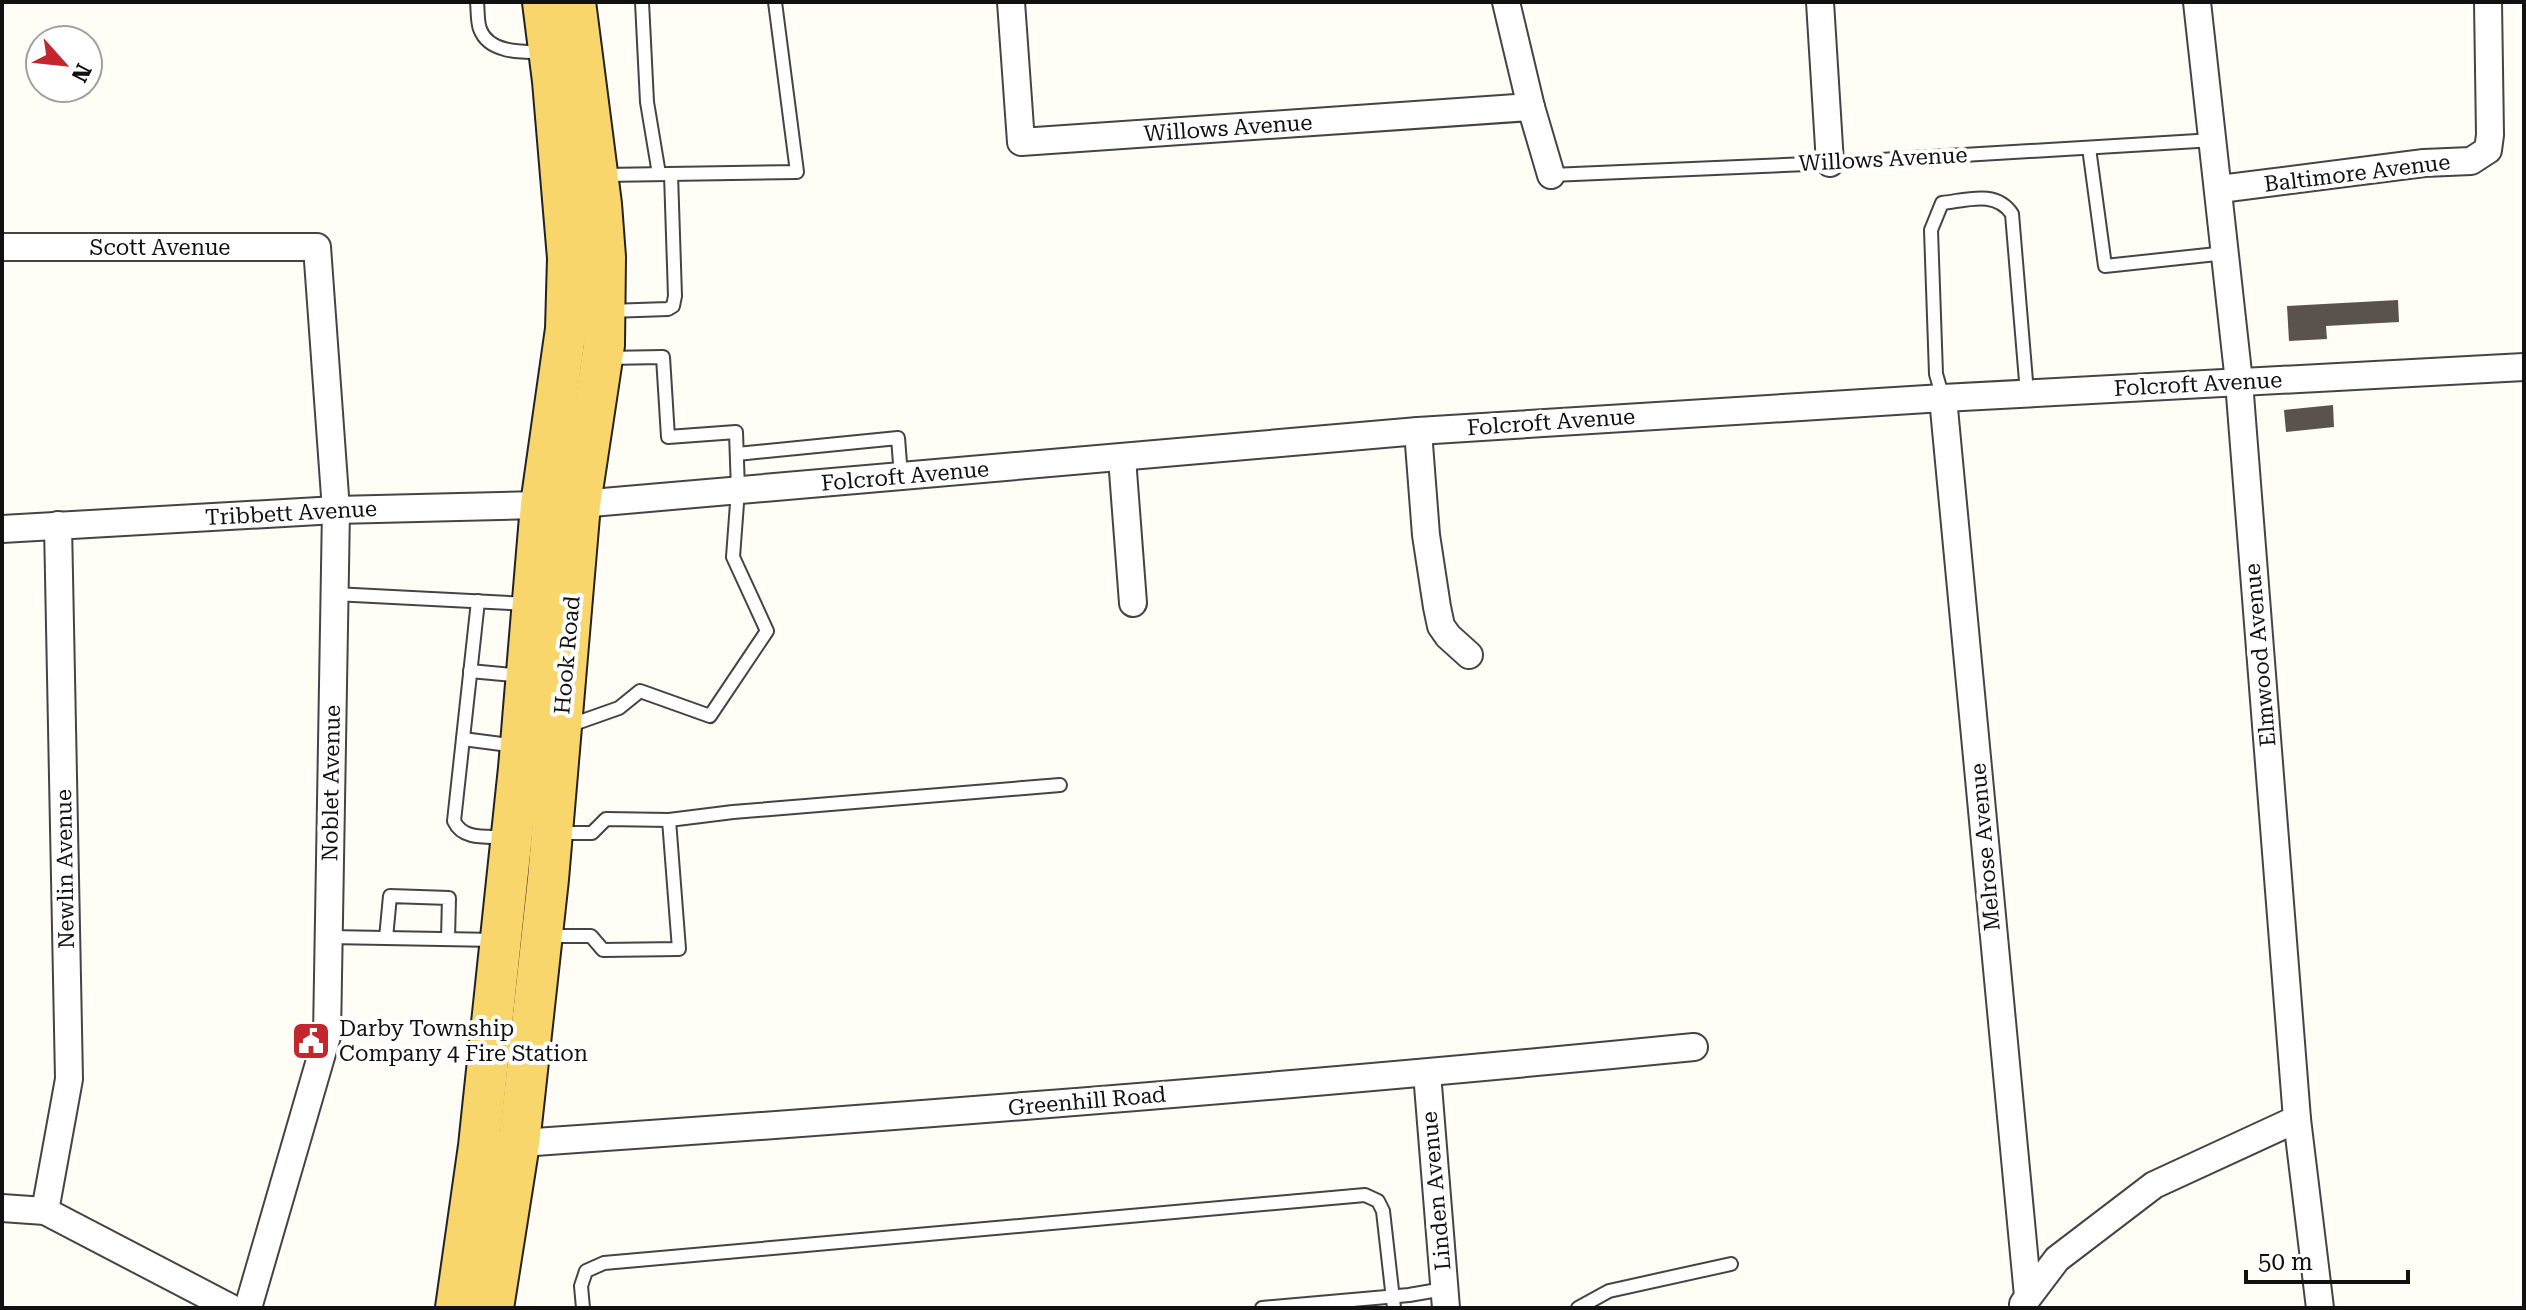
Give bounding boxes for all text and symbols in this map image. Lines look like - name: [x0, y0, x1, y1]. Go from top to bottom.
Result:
- north arrow: [24, 24, 104, 104]
- text: N: [66, 60, 96, 86]
- street label: Willows Avenue: [1143, 110, 1313, 146]
- street label: Willows Avenue: [1798, 142, 1968, 176]
- street label: Baltimore Avenue: [2262, 149, 2452, 197]
- street label: Scott Avenue: [90, 235, 230, 260]
- street label: Folcroft Avenue: [2113, 367, 2283, 401]
- street label: Folcroft Avenue: [1466, 404, 1636, 440]
- street label: Folcroft Avenue: [820, 456, 990, 496]
- street label: Tribbett Avenue: [204, 496, 378, 530]
- street label: Elmwood Avenue: [2240, 562, 2280, 748]
- street label: Hook Road: [549, 595, 585, 715]
- street label: Noblet Avenue: [317, 704, 345, 862]
- street label: Melrose Avenue: [1965, 762, 2005, 932]
- street label: Newlin Avenue: [51, 789, 79, 949]
- place label: Darby Township Company 4 Fire Station: [339, 1016, 588, 1066]
- public building icon: Darby Township Company 4 Fire Station: [290, 1020, 332, 1062]
- street label: Greenhill Road: [1007, 1082, 1167, 1120]
- street label: Linden Avenue: [1417, 1110, 1455, 1272]
- scale bar: [2246, 1234, 2408, 1284]
- text: 50 m: [2258, 1248, 2313, 1276]

